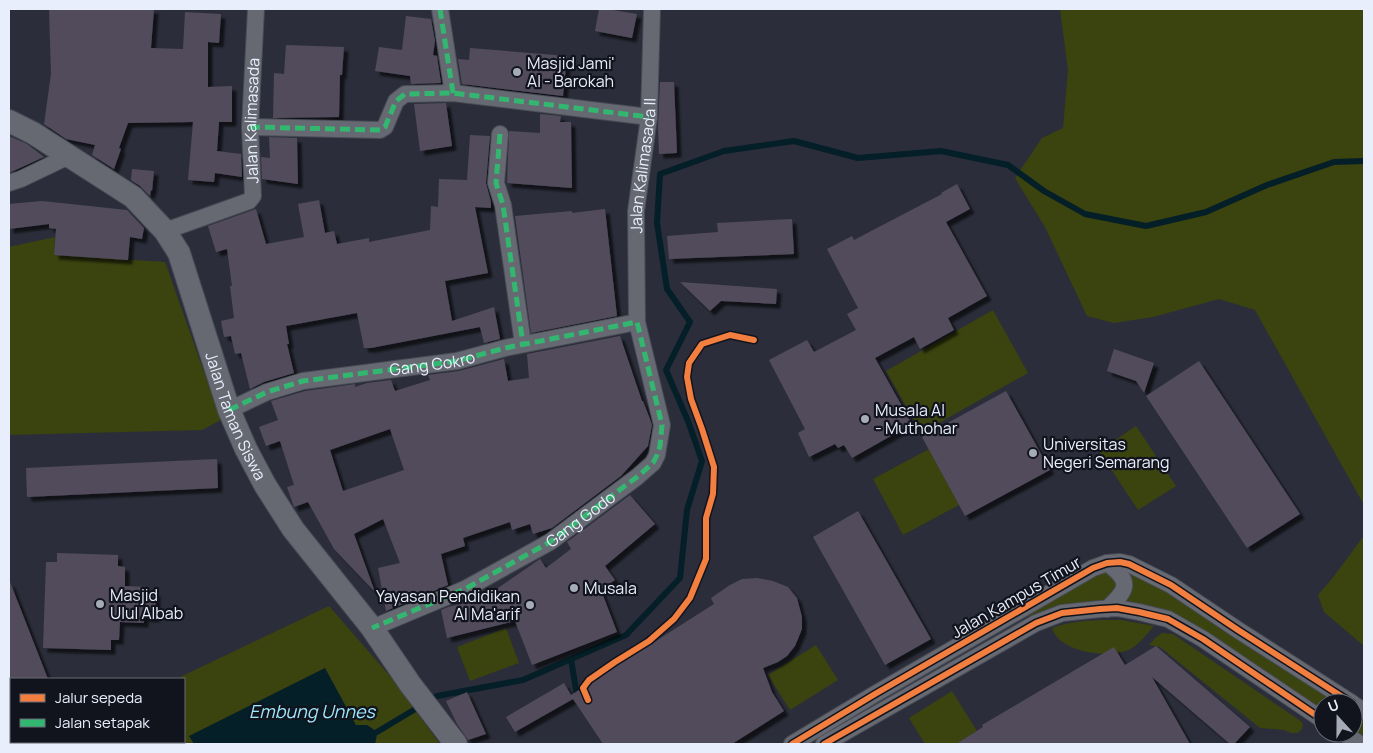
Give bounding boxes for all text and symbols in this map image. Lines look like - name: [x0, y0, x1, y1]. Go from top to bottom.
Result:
- place label: Masjid Jami' Al - Barokah: [527, 52, 615, 92]
- street label: Jalan Kalimasada: [239, 57, 264, 184]
- marker: Masjid Jami' Al - Barokah: [511, 66, 523, 78]
- street label: Jalan Kalimasada II: [625, 98, 661, 233]
- street label: Gang Cokro: [388, 346, 477, 381]
- street label: Jalan Taman Siswa: [200, 349, 271, 484]
- place label: Musala Al - Muthohar: [875, 399, 958, 439]
- marker: Musala Al - Muthohar: [859, 413, 871, 425]
- place label: Universitas Negeri Semarang: [1043, 433, 1170, 473]
- marker: Universitas Negeri Semarang: [1027, 447, 1039, 459]
- street label: Gang Godo: [541, 486, 620, 553]
- street label: Jalan Kampus Timur: [947, 551, 1085, 643]
- place label: Musala: [584, 577, 637, 599]
- marker: Musala: [568, 582, 580, 594]
- place label: Masjid Ulul Albab: [110, 584, 183, 624]
- place label: Yayasan Pendidikan Al Ma'arif: [376, 585, 520, 625]
- marker: Masjid Ulul Albab: [94, 598, 106, 610]
- marker: Yayasan Pendidikan Al Ma'arif: [524, 599, 536, 611]
- legend: [10, 678, 185, 743]
- text: Jalur sepeda: [55, 687, 142, 708]
- north arrow: [1313, 693, 1363, 743]
- text: U: [1325, 695, 1341, 716]
- water label: Embung Unnes: [249, 699, 376, 723]
- text: Jalan setapak: [55, 712, 150, 733]

